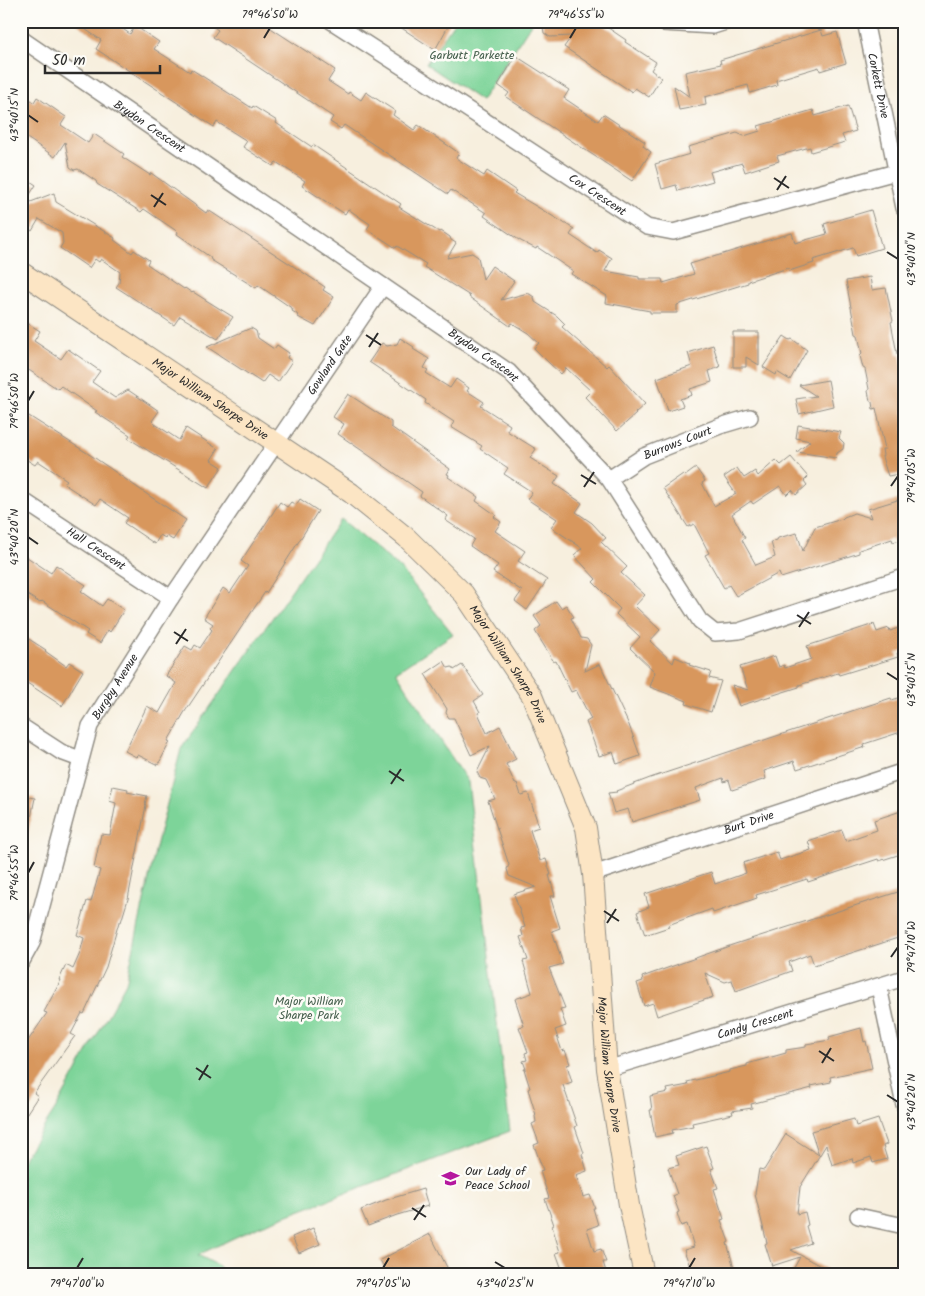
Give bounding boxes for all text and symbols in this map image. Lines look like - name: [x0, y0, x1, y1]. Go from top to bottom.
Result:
- text: 79°46'50"W: [242, 5, 298, 24]
- text: 79°46'55"W: [548, 5, 604, 24]
- scale bar: [45, 42, 160, 74]
- park label: Garbutt Parkette: [430, 46, 515, 65]
- text: 50 m: [52, 49, 86, 73]
- street label: Corkett Drive: [862, 51, 895, 121]
- text: 43°40'15"N: [5, 88, 24, 142]
- street label: Brydon Crescent: [110, 95, 190, 158]
- street label: Cox Crescent: [565, 168, 631, 221]
- text: 43°40'10"N: [902, 232, 921, 286]
- street label: Brydon Crescent: [444, 323, 524, 387]
- street label: Gowland Gate: [302, 330, 357, 399]
- street label: Major William Sharpe Drive: [148, 353, 273, 445]
- text: 79°46'50"W: [5, 373, 24, 429]
- street label: Burrows Court: [641, 421, 715, 465]
- text: 79°47'05"W: [902, 448, 921, 504]
- text: 43°40'20"N: [5, 509, 24, 565]
- street label: Hall Crescent: [63, 522, 130, 575]
- street label: Major William Sharpe Drive: [464, 601, 552, 727]
- street label: Burgby Avenue: [87, 649, 143, 724]
- text: 43°40'15"N: [902, 653, 921, 707]
- street label: Burt Drive: [721, 805, 777, 840]
- text: 79°46'55"W: [5, 845, 24, 901]
- text: 79°47'10"W: [902, 921, 921, 973]
- park label: Major William Sharpe Park: [275, 992, 344, 1025]
- street label: Major William Sharpe Drive: [592, 996, 627, 1135]
- street label: Candy Crescent: [715, 1003, 796, 1044]
- text: 43°40'20"N: [902, 1074, 921, 1130]
- place label: Our Lady of Peace School: [465, 1162, 530, 1195]
- school or university icon: Our Lady of Peace School: [441, 1168, 461, 1188]
- text: 79°47'00"W: [50, 1274, 104, 1293]
- text: 79°47'05"W: [355, 1274, 411, 1293]
- text: 43°40'25"N: [476, 1274, 534, 1293]
- text: 79°47'10"W: [663, 1274, 715, 1293]

